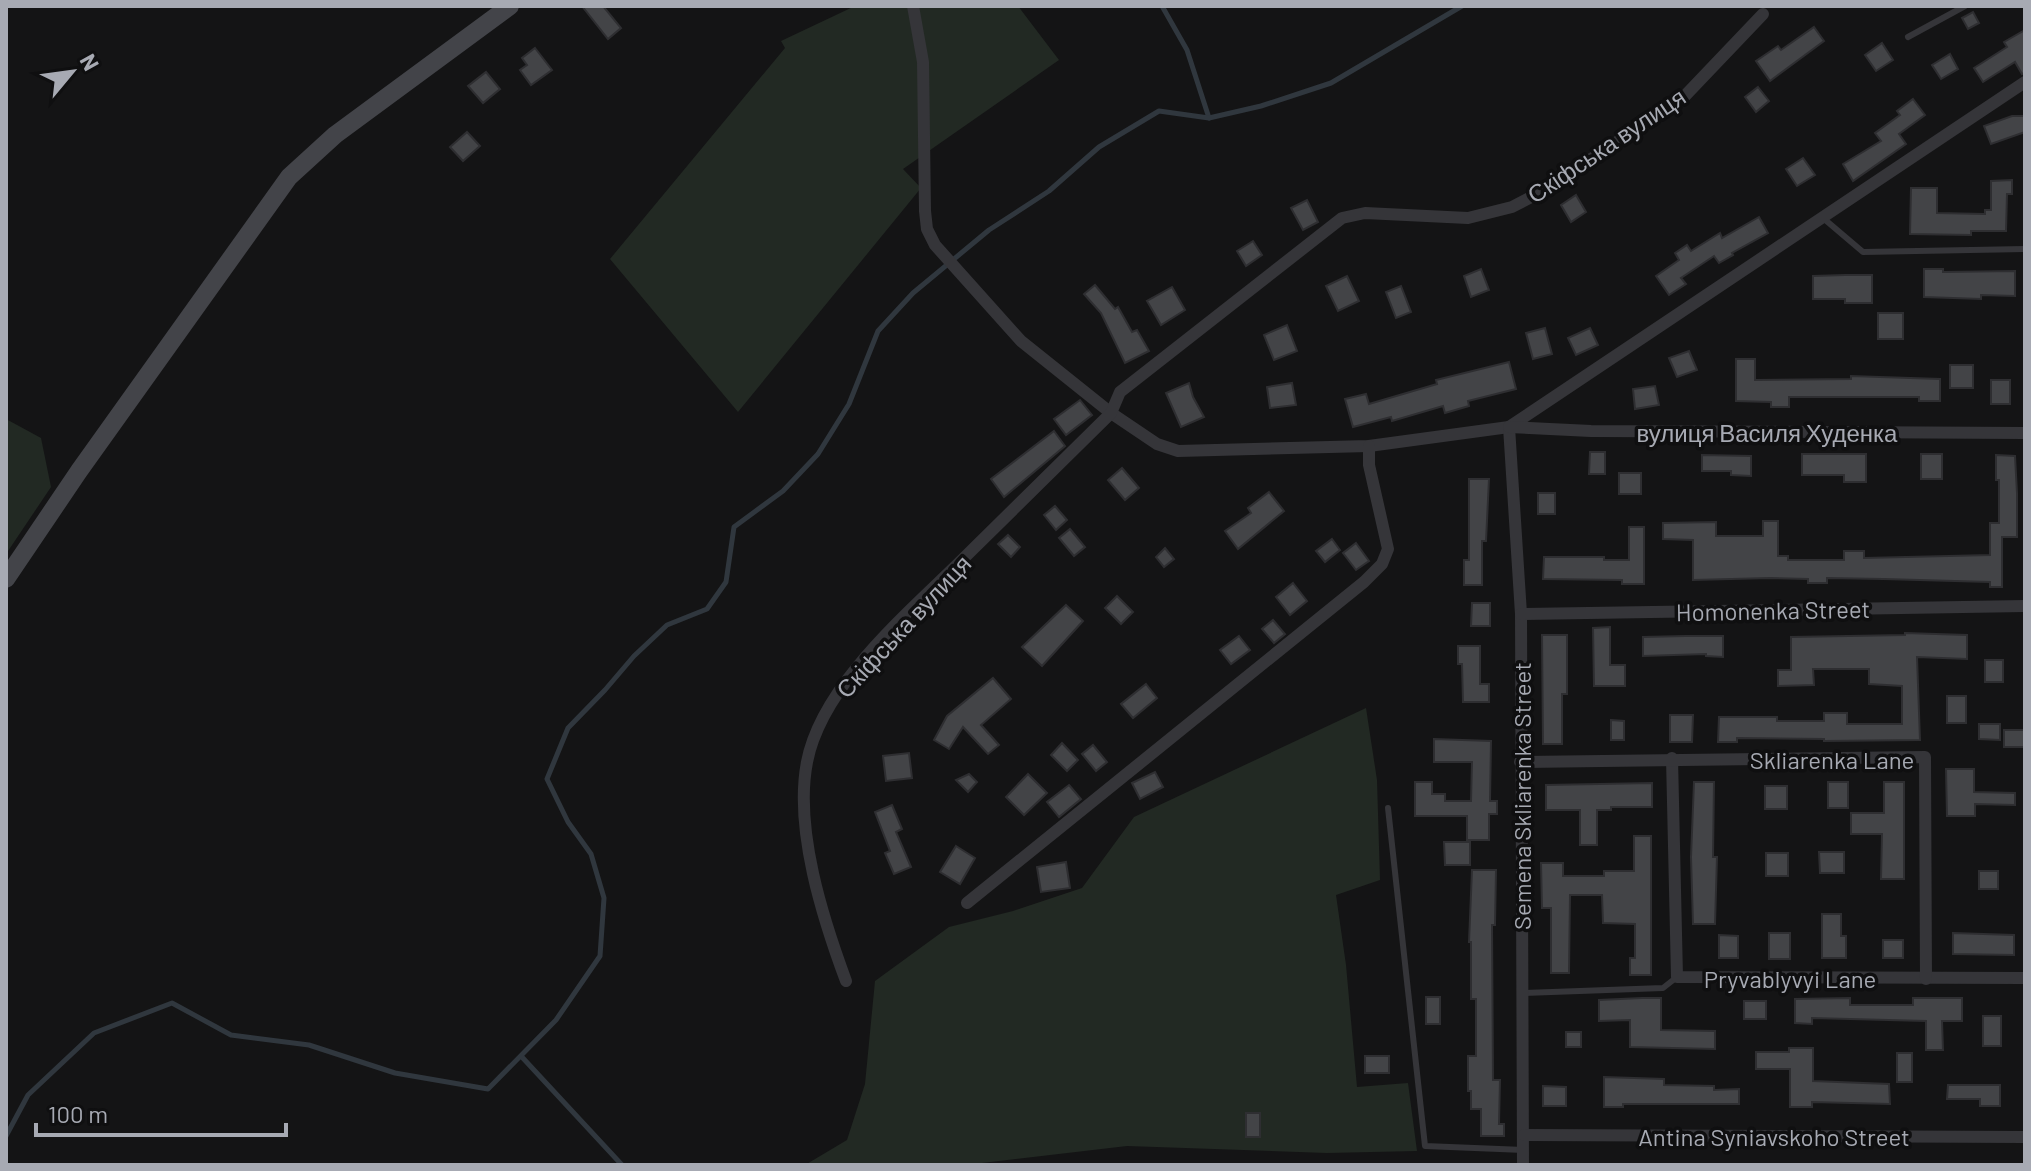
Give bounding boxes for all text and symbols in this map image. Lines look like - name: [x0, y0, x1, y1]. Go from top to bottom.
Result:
- north arrow: [32, 32, 112, 112]
- text: N: [75, 49, 105, 75]
- street label: Скіфська вулиця: [1521, 81, 1691, 209]
- street label: вулиця Василя Худенка: [1637, 418, 1898, 447]
- street label: Скіфська вулиця: [830, 549, 976, 703]
- street label: Homonenka Street: [1676, 594, 1870, 626]
- street label: Semena Skliarenka Street: [1507, 662, 1536, 930]
- street label: Skliarenka Lane: [1750, 745, 1914, 774]
- street label: Pryvablyvyi Lane: [1704, 964, 1876, 993]
- scale bar: [36, 1087, 286, 1137]
- text: 100 m: [48, 1099, 108, 1128]
- street label: Antina Syniavskoho Street: [1638, 1122, 1910, 1151]

